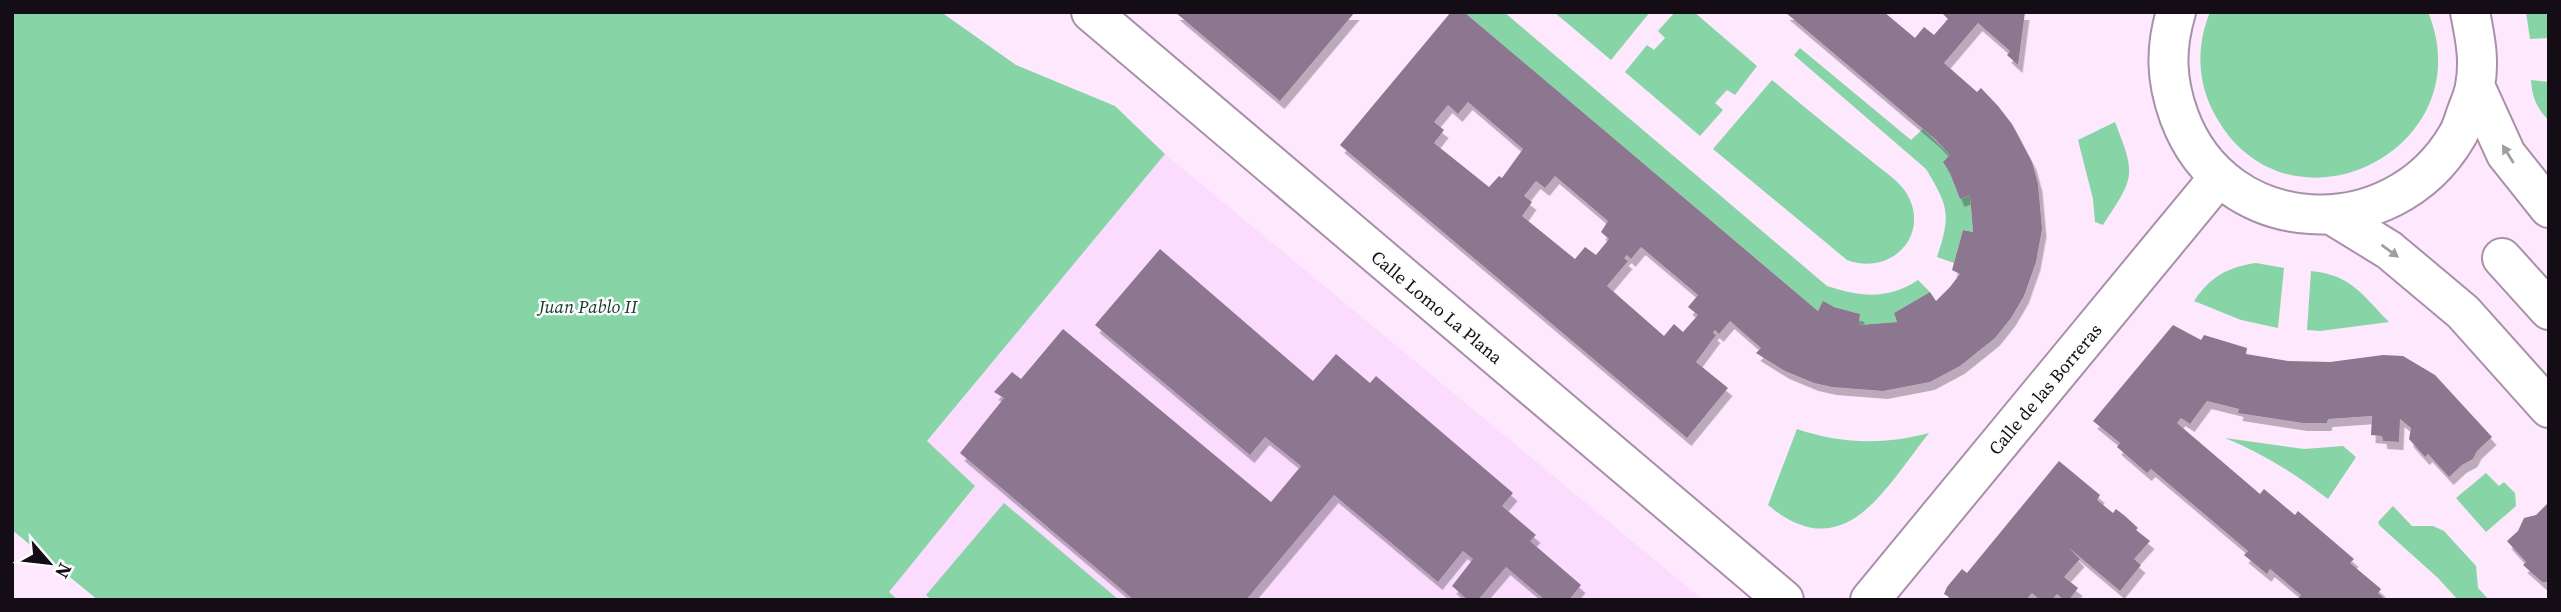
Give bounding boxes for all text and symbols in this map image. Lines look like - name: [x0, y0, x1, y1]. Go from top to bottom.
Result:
- one-way arrow: [2501, 144, 2514, 164]
- one-way arrow: [2381, 244, 2399, 258]
- street label: Calle Lomo La Plana: [1366, 245, 1509, 370]
- park label: Juan Pablo II: [536, 294, 638, 319]
- street label: Calle de las Borreras: [1983, 318, 2108, 460]
- north arrow: [14, 528, 84, 598]
- text: N: [49, 559, 79, 583]

